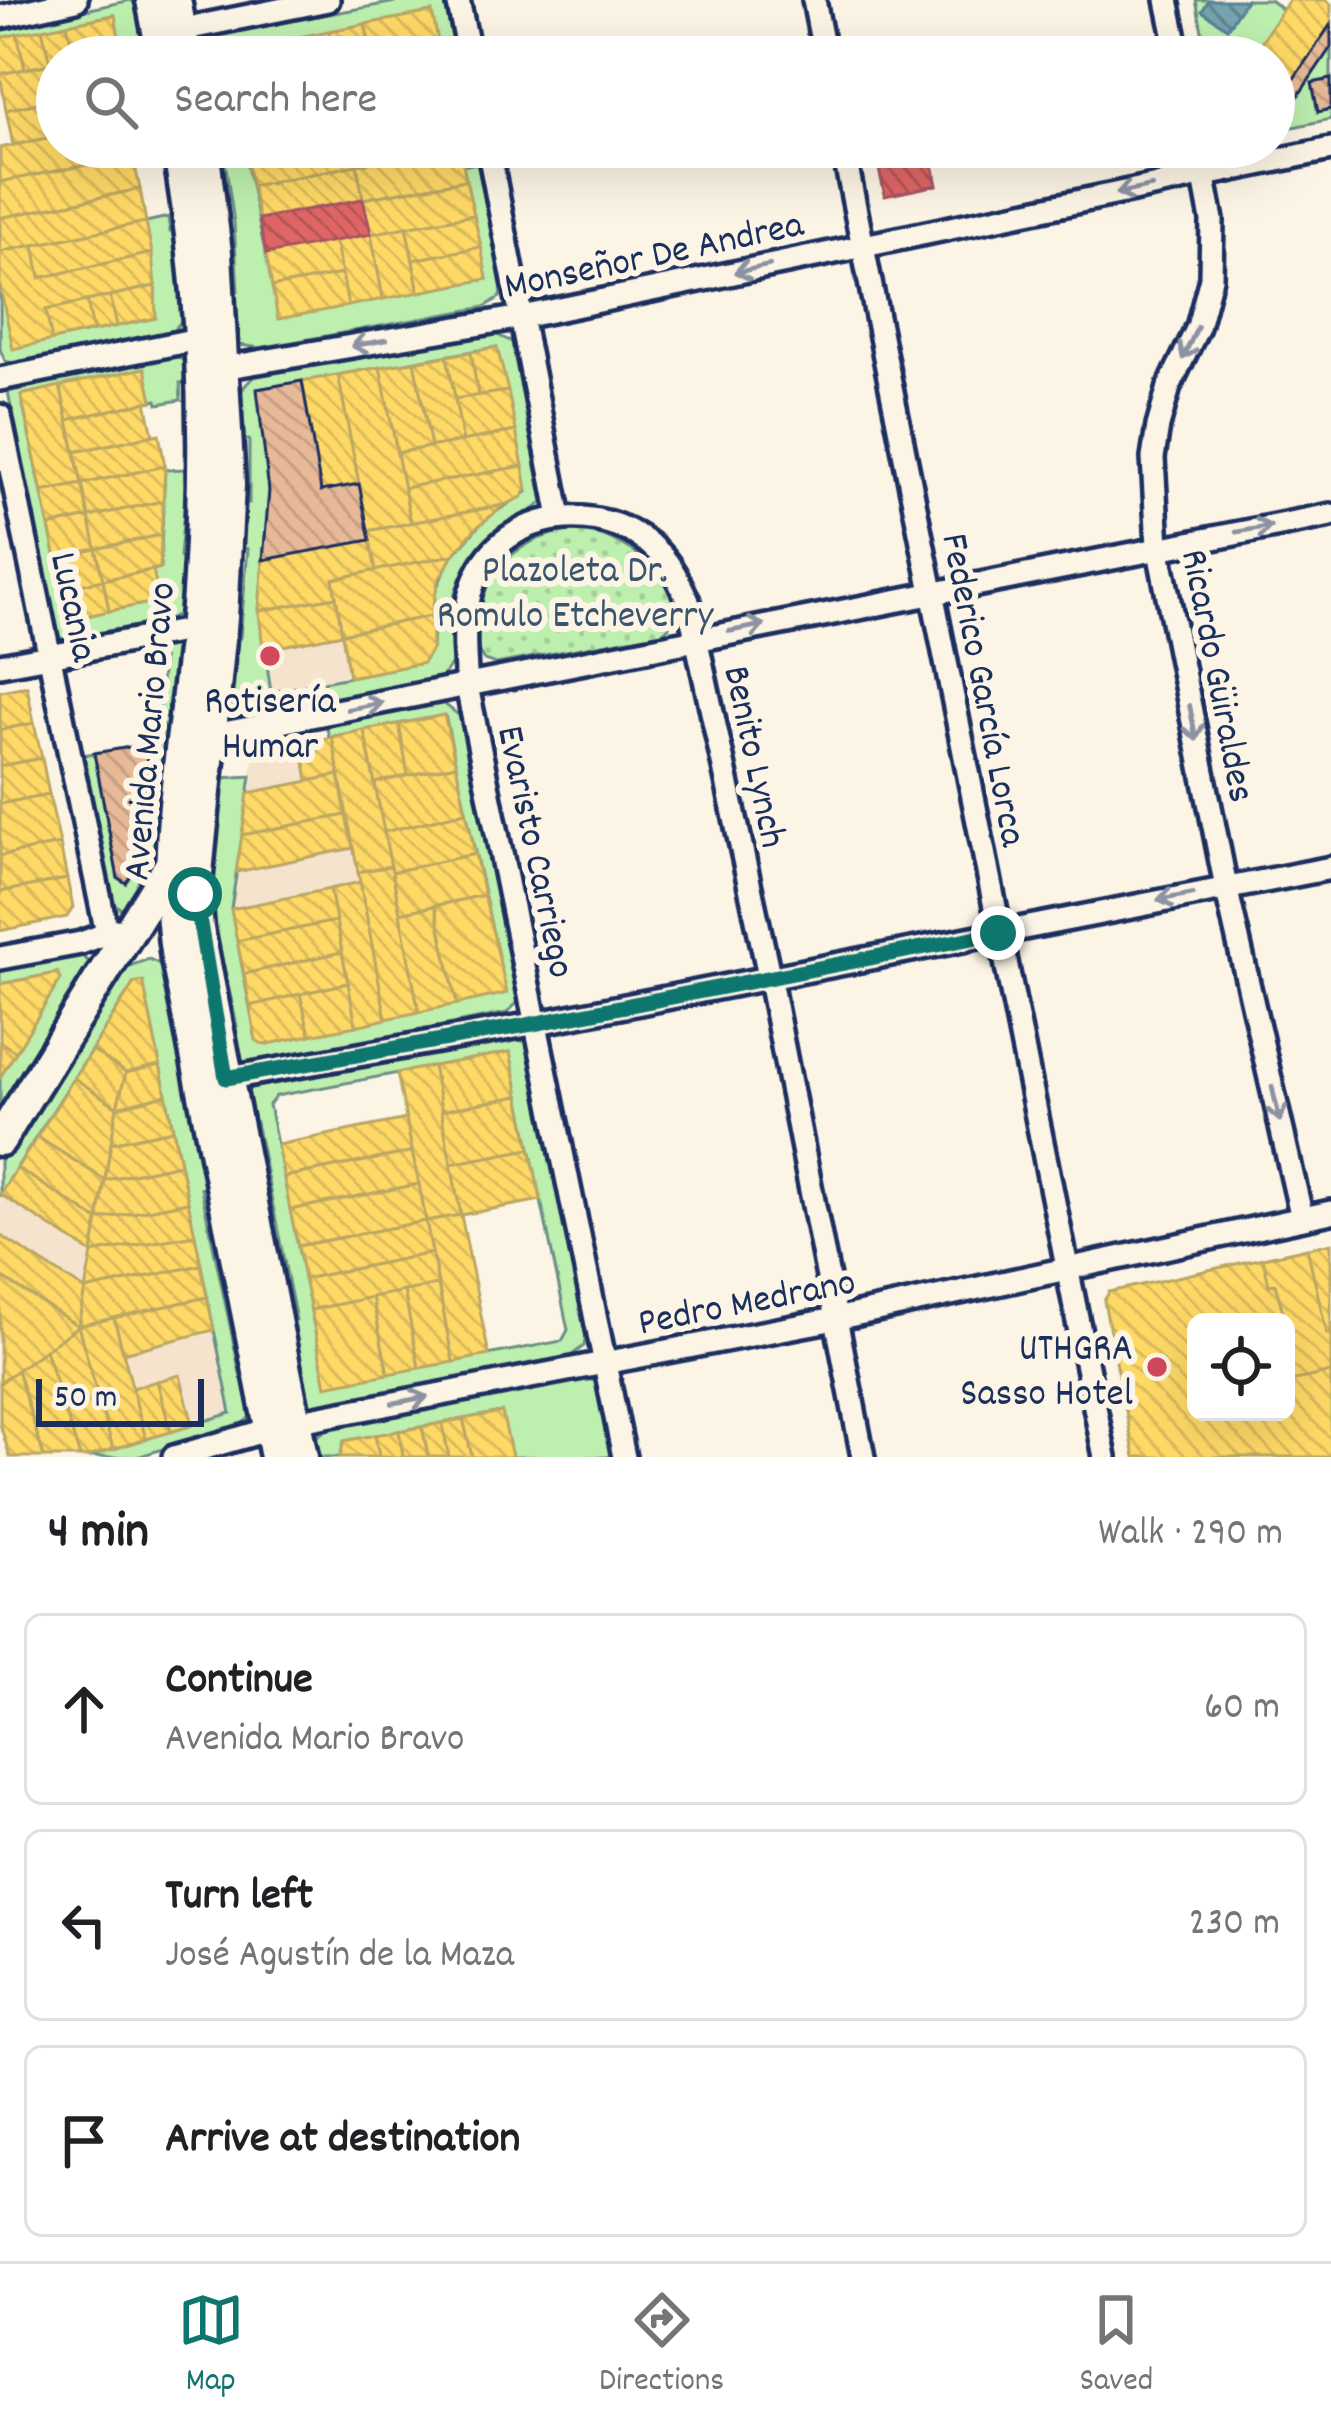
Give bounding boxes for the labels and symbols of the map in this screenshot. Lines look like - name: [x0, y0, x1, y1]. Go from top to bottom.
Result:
- one-way arrow: [1116, 179, 1154, 202]
- street label: Monseñor De Andrea: [500, 200, 810, 317]
- one-way arrow: [734, 258, 772, 281]
- one-way arrow: [1178, 324, 1200, 360]
- one-way arrow: [351, 333, 390, 356]
- one-way arrow: [1234, 517, 1273, 539]
- street label: Federico García Lorca: [923, 529, 1038, 852]
- street label: Ricardo Güiraldes: [1163, 545, 1266, 807]
- park label: Plazoleta Dr. Romulo Etcheverry: [437, 546, 714, 646]
- street label: Lucania: [32, 548, 109, 668]
- street label: Avenida Mario Bravo: [112, 580, 193, 883]
- one-way arrow: [727, 616, 766, 638]
- marker: Rotisería Humar: [257, 643, 283, 669]
- street label: Benito Lynch: [706, 661, 798, 853]
- place label: Rotisería Humar: [204, 677, 336, 777]
- one-way arrow: [345, 694, 384, 716]
- one-way arrow: [1183, 702, 1205, 741]
- street label: Evaristo Carriego: [479, 721, 586, 983]
- route start: [168, 867, 222, 921]
- one-way arrow: [1156, 887, 1194, 910]
- route end: [971, 906, 1025, 960]
- one-way arrow: [1265, 1084, 1288, 1122]
- street label: Pedro Medrano: [634, 1257, 861, 1353]
- place label: UTHGRA Sasso Hotel: [960, 1324, 1133, 1424]
- marker: UTHGRA Sasso Hotel: [1144, 1354, 1170, 1380]
- scale bar: [36, 1373, 204, 1426]
- one-way arrow: [390, 1388, 429, 1410]

